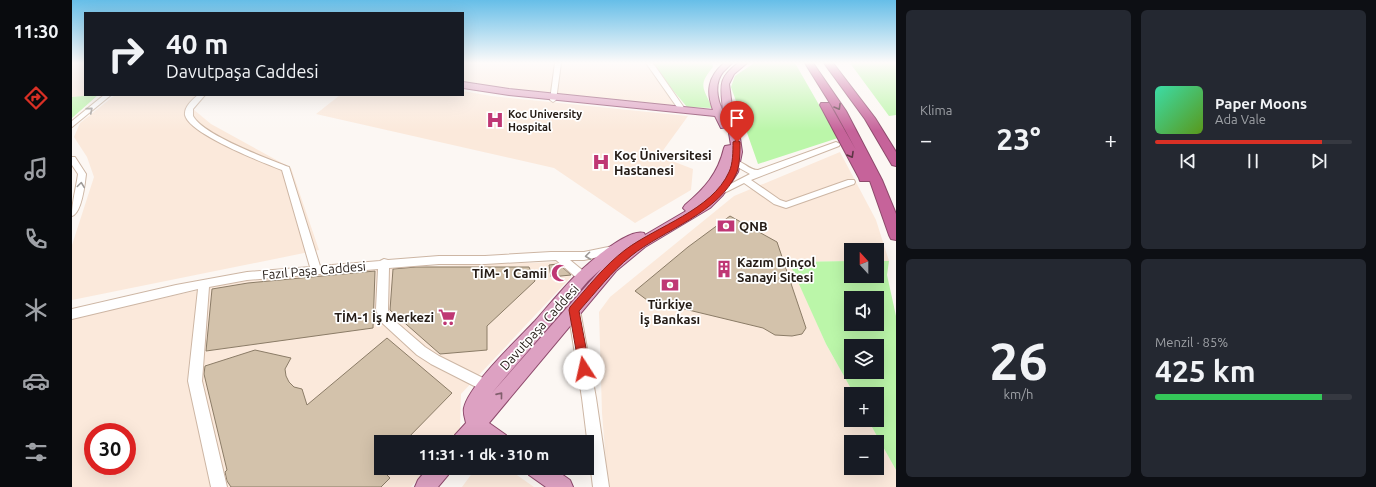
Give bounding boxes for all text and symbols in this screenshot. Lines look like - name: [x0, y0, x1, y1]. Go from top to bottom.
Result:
- text: 11:30: [13, 21, 59, 41]
- icon: right: [100, 28, 152, 80]
- text: 40 m: [166, 28, 228, 59]
- text: Davutpaşa Caddesi: [166, 61, 319, 81]
- icon: directions: [22, 84, 50, 112]
- text: Paper Moons: [1215, 95, 1307, 112]
- pin: [720, 101, 754, 142]
- one-way arrow: [833, 103, 840, 110]
- text: Klima: [920, 103, 952, 117]
- one-way arrow: [85, 107, 93, 114]
- icon: arrive: [726, 107, 748, 129]
- place label: Koc University Hospital: [508, 108, 582, 133]
- hospital icon: Koc University Hospital: [485, 110, 505, 130]
- text: Ada Vale: [1215, 112, 1266, 126]
- text: 23°: [996, 122, 1041, 156]
- text: −: [920, 127, 932, 152]
- text: +: [1105, 127, 1117, 152]
- place label: Koç Üniversitesi Hastanesi: [614, 148, 712, 177]
- icon: previous: [1177, 150, 1199, 172]
- icon: pause: [1242, 150, 1264, 172]
- icon: next: [1308, 150, 1330, 172]
- one-way arrow: [847, 151, 854, 158]
- hospital icon: Koç Üniversitesi Hastanesi: [591, 152, 611, 172]
- icon: music: [22, 155, 50, 183]
- one-way arrow: [76, 182, 85, 188]
- bank icon: QNB: [716, 216, 736, 236]
- place label: QNB: [739, 219, 768, 233]
- icon: phone: [22, 225, 50, 253]
- north arrow: [844, 243, 884, 283]
- map controls: [844, 243, 884, 475]
- one-way arrow: [585, 251, 591, 260]
- place label: Kazım Dinçol Sanayi Sitesi: [737, 255, 816, 284]
- street label: Fazıl Paşa Caddesi: [262, 258, 366, 282]
- building icon: Kazım Dinçol Sanayi Sitesi: [714, 259, 734, 279]
- mosque icon: TİM- 1 Camii: [550, 263, 570, 283]
- place label: TİM- 1 Camii: [472, 266, 547, 280]
- bank icon: Türkiye İş Bankası: [660, 275, 680, 295]
- street label: Davutpaşa Caddesi: [497, 281, 581, 373]
- button: sound: [844, 291, 884, 331]
- icon: climate: [22, 296, 50, 324]
- place label: Türkiye İş Bankası: [640, 297, 700, 328]
- supermarket icon: TİM-1 İş Merkezi: [437, 307, 457, 327]
- place label: TİM-1 İş Merkezi: [334, 310, 434, 326]
- text: 26: [989, 332, 1048, 390]
- text: Menzil · 85%: [1155, 335, 1228, 349]
- button: layers: [844, 339, 884, 379]
- position arrow: [563, 348, 605, 390]
- text: 425 km: [1155, 354, 1256, 388]
- icon: car: [22, 367, 50, 395]
- button: +: [844, 387, 884, 427]
- text: km/h: [1003, 387, 1034, 401]
- one-way arrow: [496, 392, 503, 400]
- speed limit sign: 30: [84, 423, 136, 475]
- button: −: [844, 435, 884, 475]
- icon: filters: [22, 438, 50, 466]
- text: 11:31 · 1 dk · 310 m: [419, 446, 549, 463]

